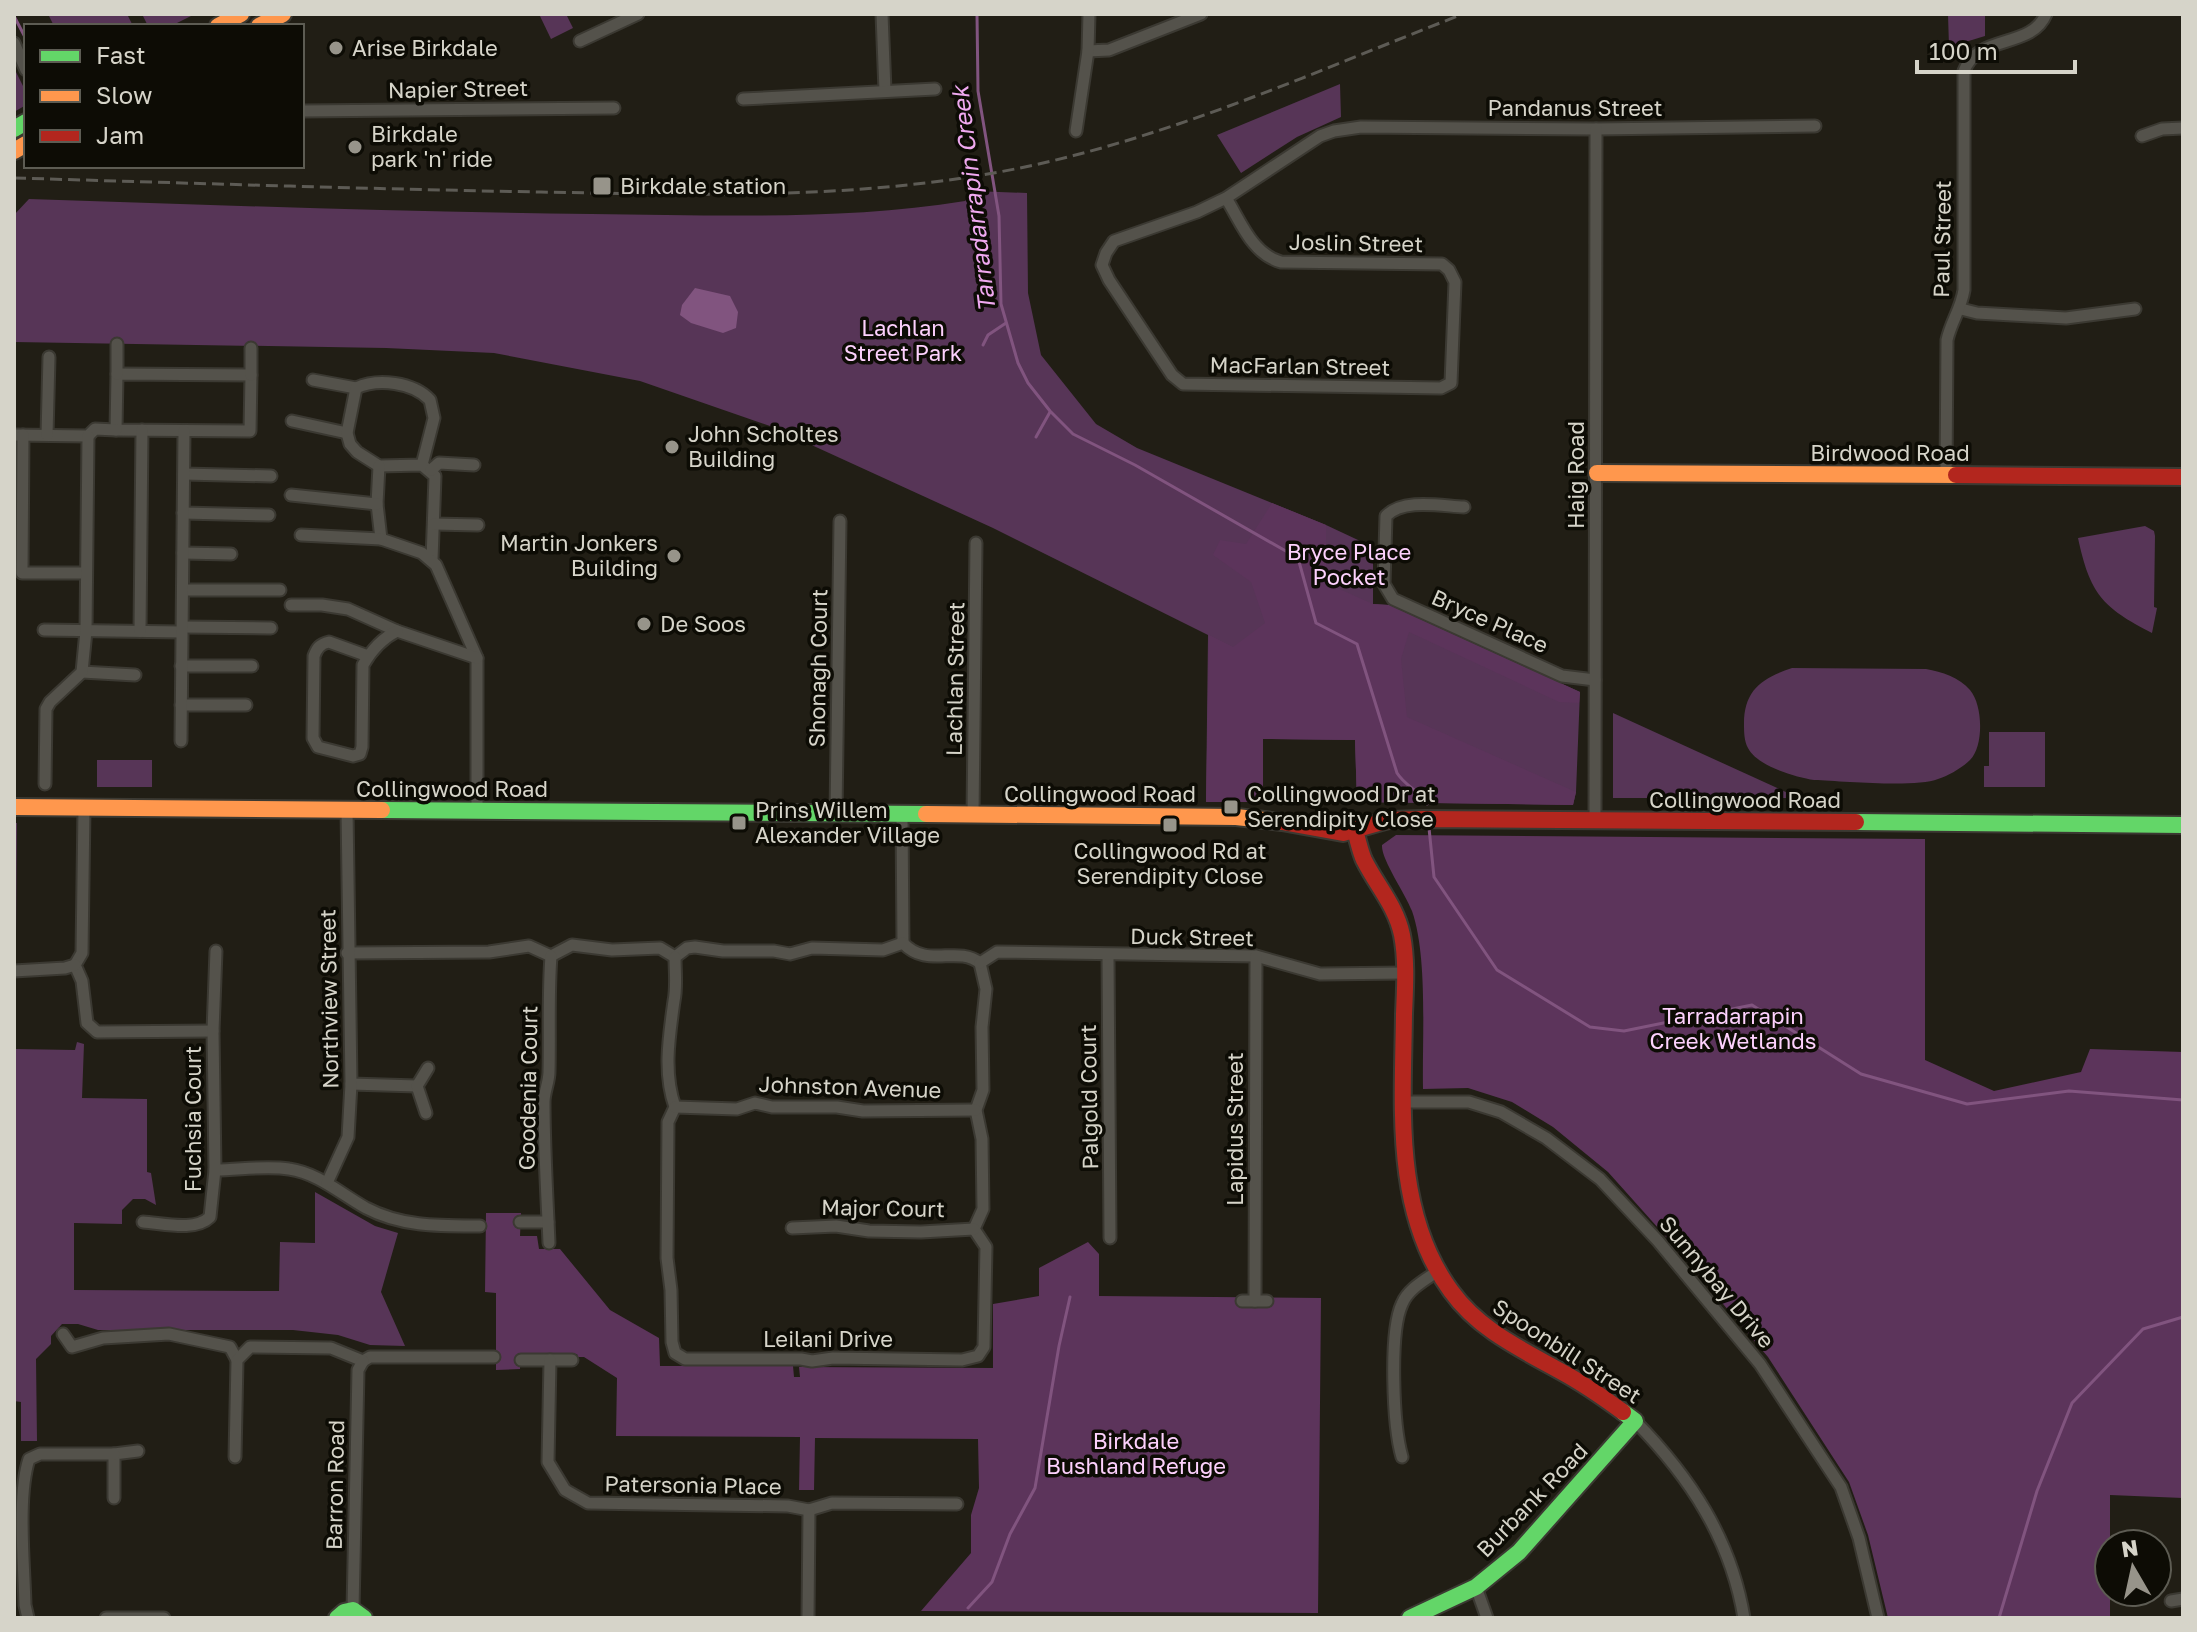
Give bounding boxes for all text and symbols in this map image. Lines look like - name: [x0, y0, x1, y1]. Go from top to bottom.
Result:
- legend: [24, 24, 304, 168]
- scale bar: [1917, 24, 2075, 74]
- place label: Arise Birkdale: [352, 34, 498, 61]
- text: 100 m: [1929, 36, 1998, 65]
- marker: Arise Birkdale: [327, 39, 345, 57]
- text: Fast: [96, 40, 146, 69]
- street label: Napier Street: [387, 74, 528, 103]
- text: Slow: [96, 80, 152, 109]
- water label: Tarradarrapin Creek: [944, 82, 1001, 314]
- street label: Pandanus Street: [1487, 94, 1663, 121]
- text: Jam: [96, 120, 144, 149]
- place label: Birkdale park 'n' ride: [371, 120, 493, 172]
- marker: Birkdale park 'n' ride: [346, 138, 364, 156]
- place label: Birkdale station: [620, 172, 786, 199]
- marker: Birkdale station: [591, 175, 613, 197]
- street label: Paul Street: [1927, 180, 1956, 298]
- street label: Joslin Street: [1289, 228, 1423, 257]
- park label: Lachlan Street Park: [844, 314, 962, 366]
- street label: MacFarlan Street: [1209, 350, 1391, 381]
- place label: John Scholtes Building: [688, 420, 839, 472]
- street label: Haig Road: [1562, 421, 1589, 529]
- marker: John Scholtes Building: [663, 438, 681, 456]
- street label: Birdwood Road: [1810, 439, 1970, 466]
- place label: Martin Jonkers Building: [500, 529, 658, 581]
- park label: Bryce Place Pocket: [1287, 538, 1411, 590]
- marker: Martin Jonkers Building: [665, 547, 683, 565]
- street label: Bryce Place: [1428, 583, 1553, 658]
- street label: Shonagh Court: [803, 588, 832, 748]
- street label: Lachlan Street: [940, 602, 969, 756]
- place label: De Soos: [660, 610, 746, 637]
- marker: De Soos: [635, 615, 653, 633]
- street label: Collingwood Road: [356, 775, 548, 802]
- street label: Collingwood Road: [1004, 780, 1196, 807]
- place label: Collingwood Dr at Serendipity Close: [1247, 780, 1436, 832]
- street label: Collingwood Road: [1649, 786, 1841, 813]
- place label: Prins Willem Alexander Village: [755, 796, 940, 848]
- marker: Collingwood Dr at Serendipity Close: [1222, 798, 1240, 816]
- marker: Prins Willem Alexander Village: [730, 814, 748, 832]
- marker: Collingwood Rd at Serendipity Close: [1161, 816, 1179, 834]
- place label: Collingwood Rd at Serendipity Close: [1073, 837, 1267, 889]
- street label: Northview Street: [313, 909, 344, 1089]
- street label: Duck Street: [1130, 922, 1254, 951]
- park label: Tarradarrapin Creek Wetlands: [1650, 1002, 1816, 1054]
- street label: Goodenia Court: [513, 1005, 542, 1171]
- street label: Palgold Court: [1074, 1024, 1103, 1170]
- street label: Fuchsia Court: [179, 1046, 206, 1192]
- street label: Lapidus Street: [1221, 1052, 1248, 1206]
- street label: Johnston Avenue: [758, 1070, 942, 1103]
- street label: Major Court: [821, 1193, 945, 1222]
- street label: Sunnybay Drive: [1654, 1210, 1780, 1353]
- street label: Spoonbill Street: [1488, 1293, 1647, 1409]
- street label: Leilani Drive: [763, 1325, 893, 1352]
- street label: Barron Road: [320, 1420, 349, 1550]
- park label: Birkdale Bushland Refuge: [1046, 1427, 1226, 1479]
- street label: Burbank Road: [1471, 1437, 1593, 1562]
- street label: Patersonia Place: [604, 1469, 782, 1500]
- north arrow: [2093, 1528, 2173, 1608]
- text: N: [2119, 1533, 2140, 1562]

